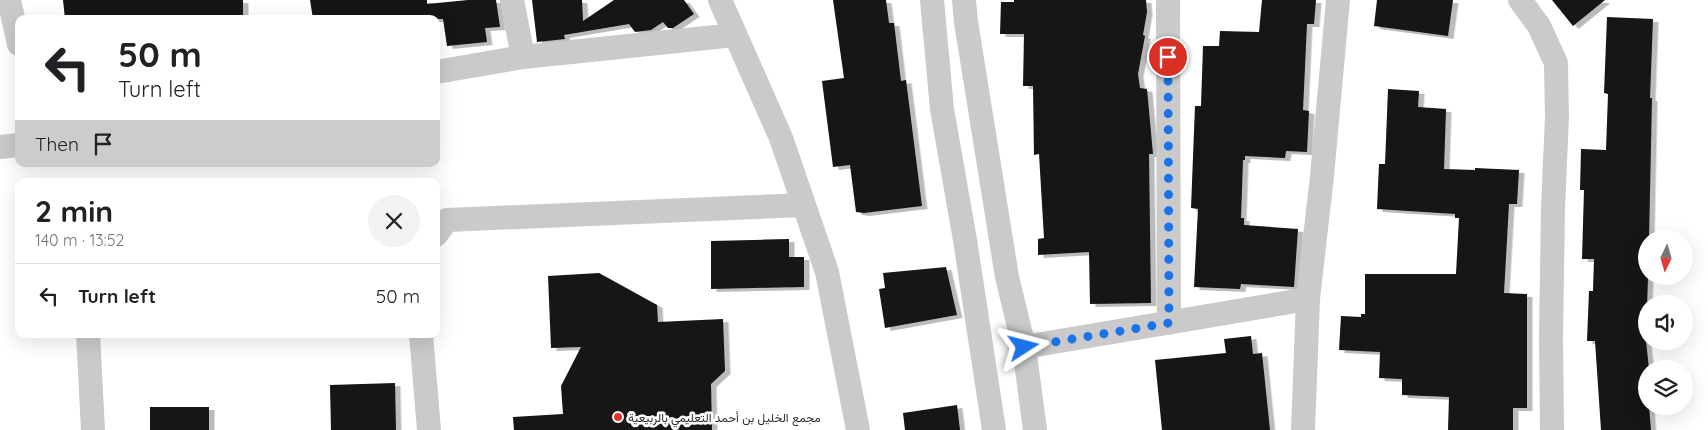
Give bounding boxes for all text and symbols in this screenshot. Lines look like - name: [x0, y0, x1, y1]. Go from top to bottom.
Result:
- text: 50 m: [118, 32, 202, 76]
- icon: left: [35, 35, 100, 100]
- pin: [1147, 36, 1189, 78]
- icon: arrive: [1154, 43, 1182, 71]
- text: Turn left: [118, 75, 201, 103]
- icon: arrive: [89, 130, 117, 158]
- text: Then: [35, 132, 79, 156]
- text: 2 min: [35, 192, 113, 230]
- button: close: [368, 195, 420, 247]
- text: 140 m · 13:52: [35, 230, 124, 250]
- north arrow: [1638, 230, 1692, 285]
- map controls: [1638, 230, 1693, 415]
- icon: left: [35, 282, 63, 310]
- text: Turn left: [78, 284, 156, 308]
- text: 50 m: [376, 284, 420, 308]
- button: sound: [1638, 295, 1693, 350]
- position arrow: [997, 320, 1049, 372]
- button: layers: [1638, 360, 1693, 415]
- place label: مجمع الخليل بن أحمد التعليمي بالربيعية: [628, 410, 821, 428]
- marker: مجمع الخليل بن أحمد التعليمي بالربيعية: [612, 411, 624, 423]

